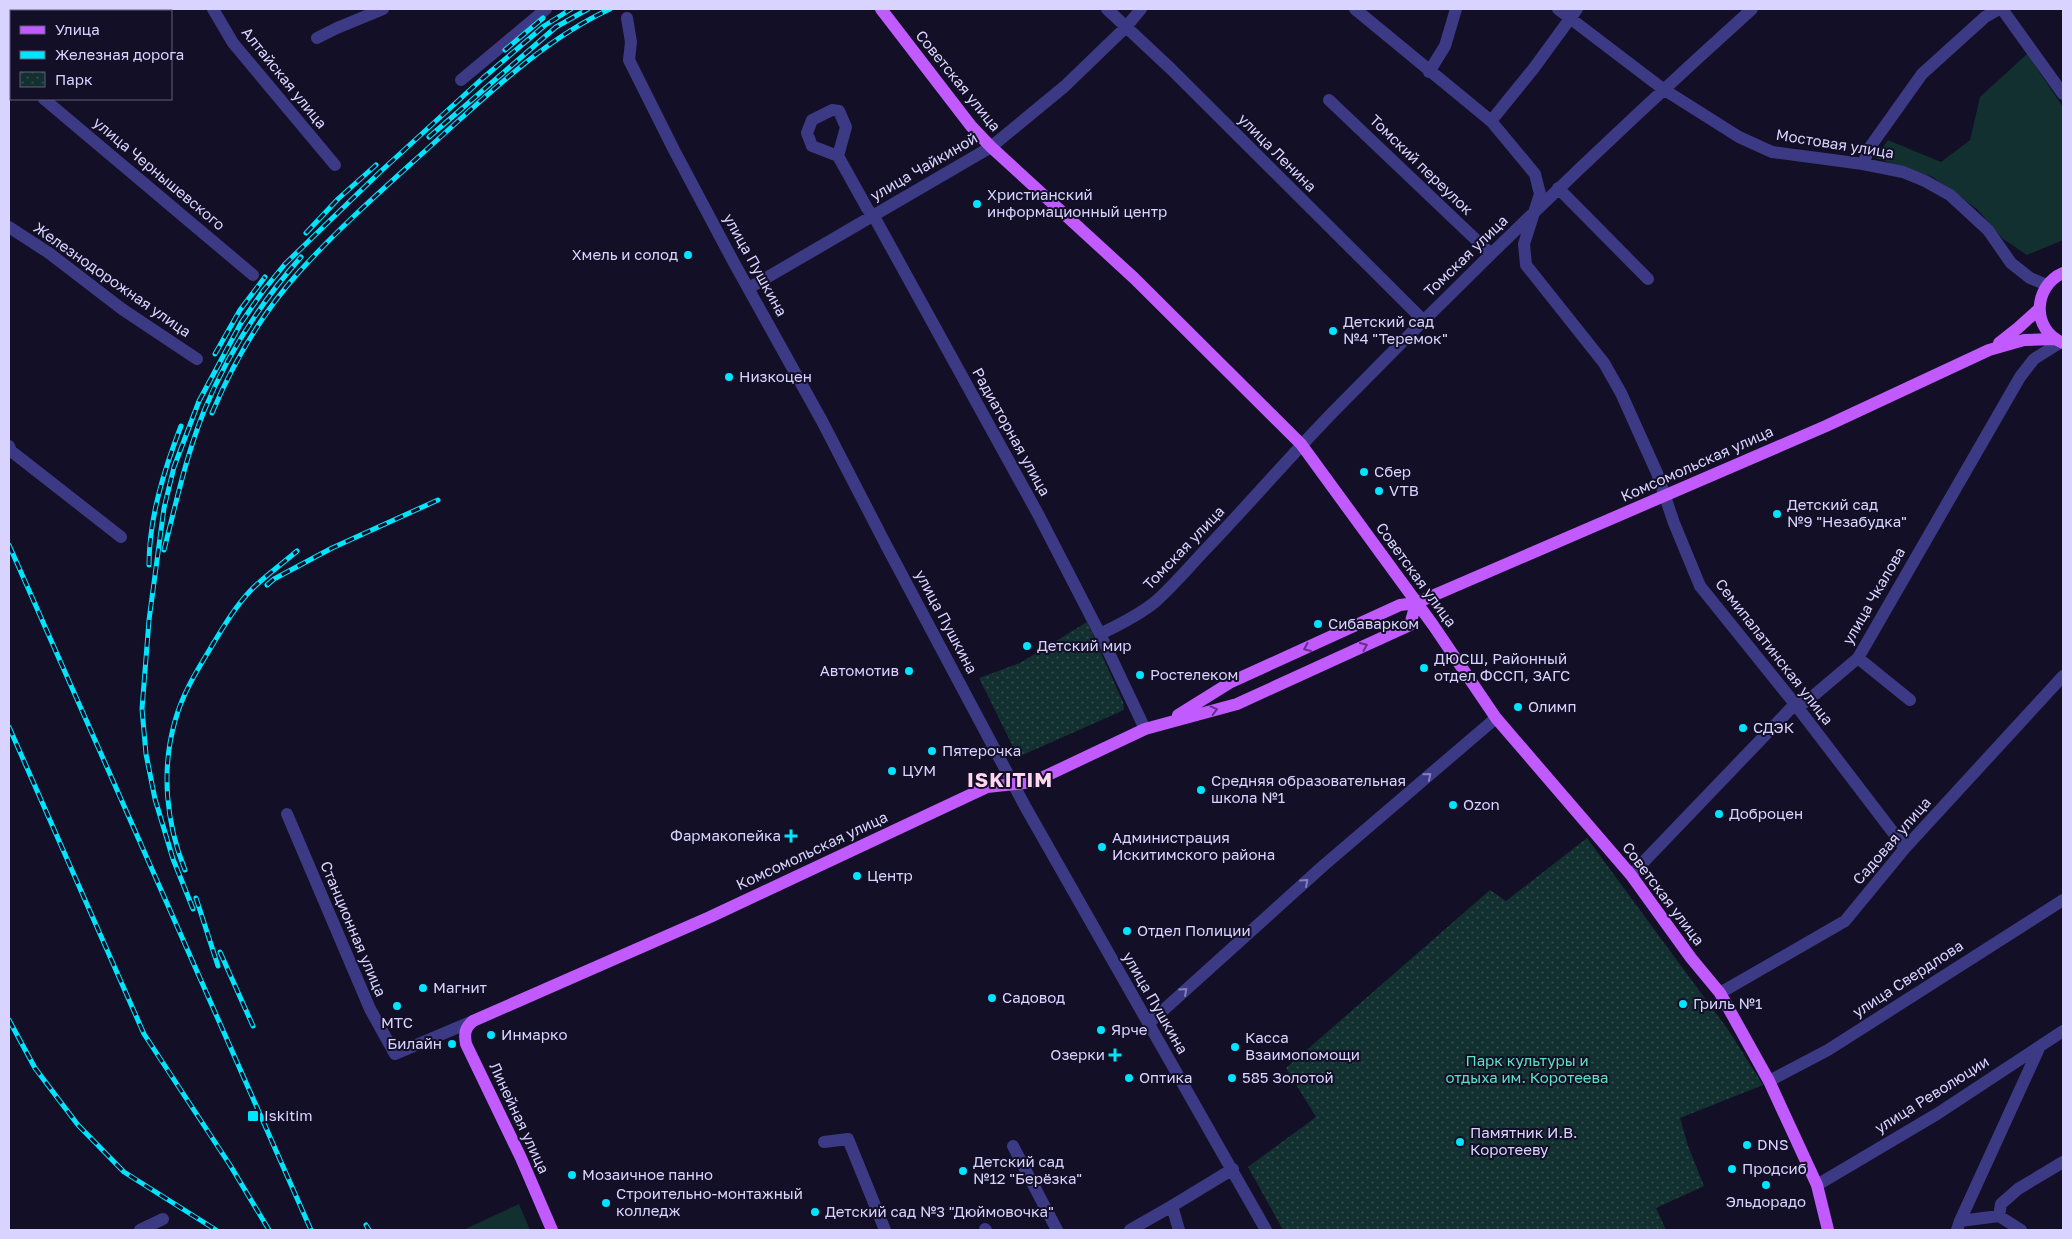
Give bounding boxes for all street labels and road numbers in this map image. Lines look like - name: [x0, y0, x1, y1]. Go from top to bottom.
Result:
- street label: Алтайская улица: [238, 23, 331, 132]
- street label: Советская улица: [913, 26, 1005, 135]
- street label: улица Ленина: [1235, 109, 1321, 195]
- street label: Томский переулок: [1366, 110, 1477, 218]
- street label: улица Чернышевского: [90, 113, 229, 234]
- street label: Мостовая улица: [1775, 125, 1896, 161]
- street label: улица Чайкиной: [867, 128, 980, 204]
- street label: улица Пушкина: [720, 210, 792, 319]
- street label: Томская улица: [1420, 211, 1511, 300]
- street label: Железнодорожная улица: [30, 218, 195, 340]
- street label: Радиаторная улица: [969, 364, 1055, 499]
- street label: Комсомольская улица: [1618, 421, 1776, 505]
- street label: Томская улица: [1139, 502, 1228, 593]
- street label: Советская улица: [1373, 519, 1461, 630]
- street label: улица Чкалова: [1838, 544, 1908, 647]
- street label: улица Пушкина: [912, 567, 982, 676]
- street label: Семипалатинская улица: [1712, 575, 1837, 728]
- street label: Садовая улица: [1848, 793, 1934, 888]
- street label: Комсомольская улица: [733, 807, 890, 893]
- street label: Советская улица: [1619, 838, 1709, 949]
- street label: Станционная улица: [317, 858, 391, 999]
- street label: улица Свердлова: [1849, 936, 1966, 1021]
- street label: улица Пушкина: [1119, 948, 1192, 1057]
- street label: улица Революции: [1871, 1052, 1992, 1137]
- street label: Линейная улица: [486, 1059, 554, 1176]

